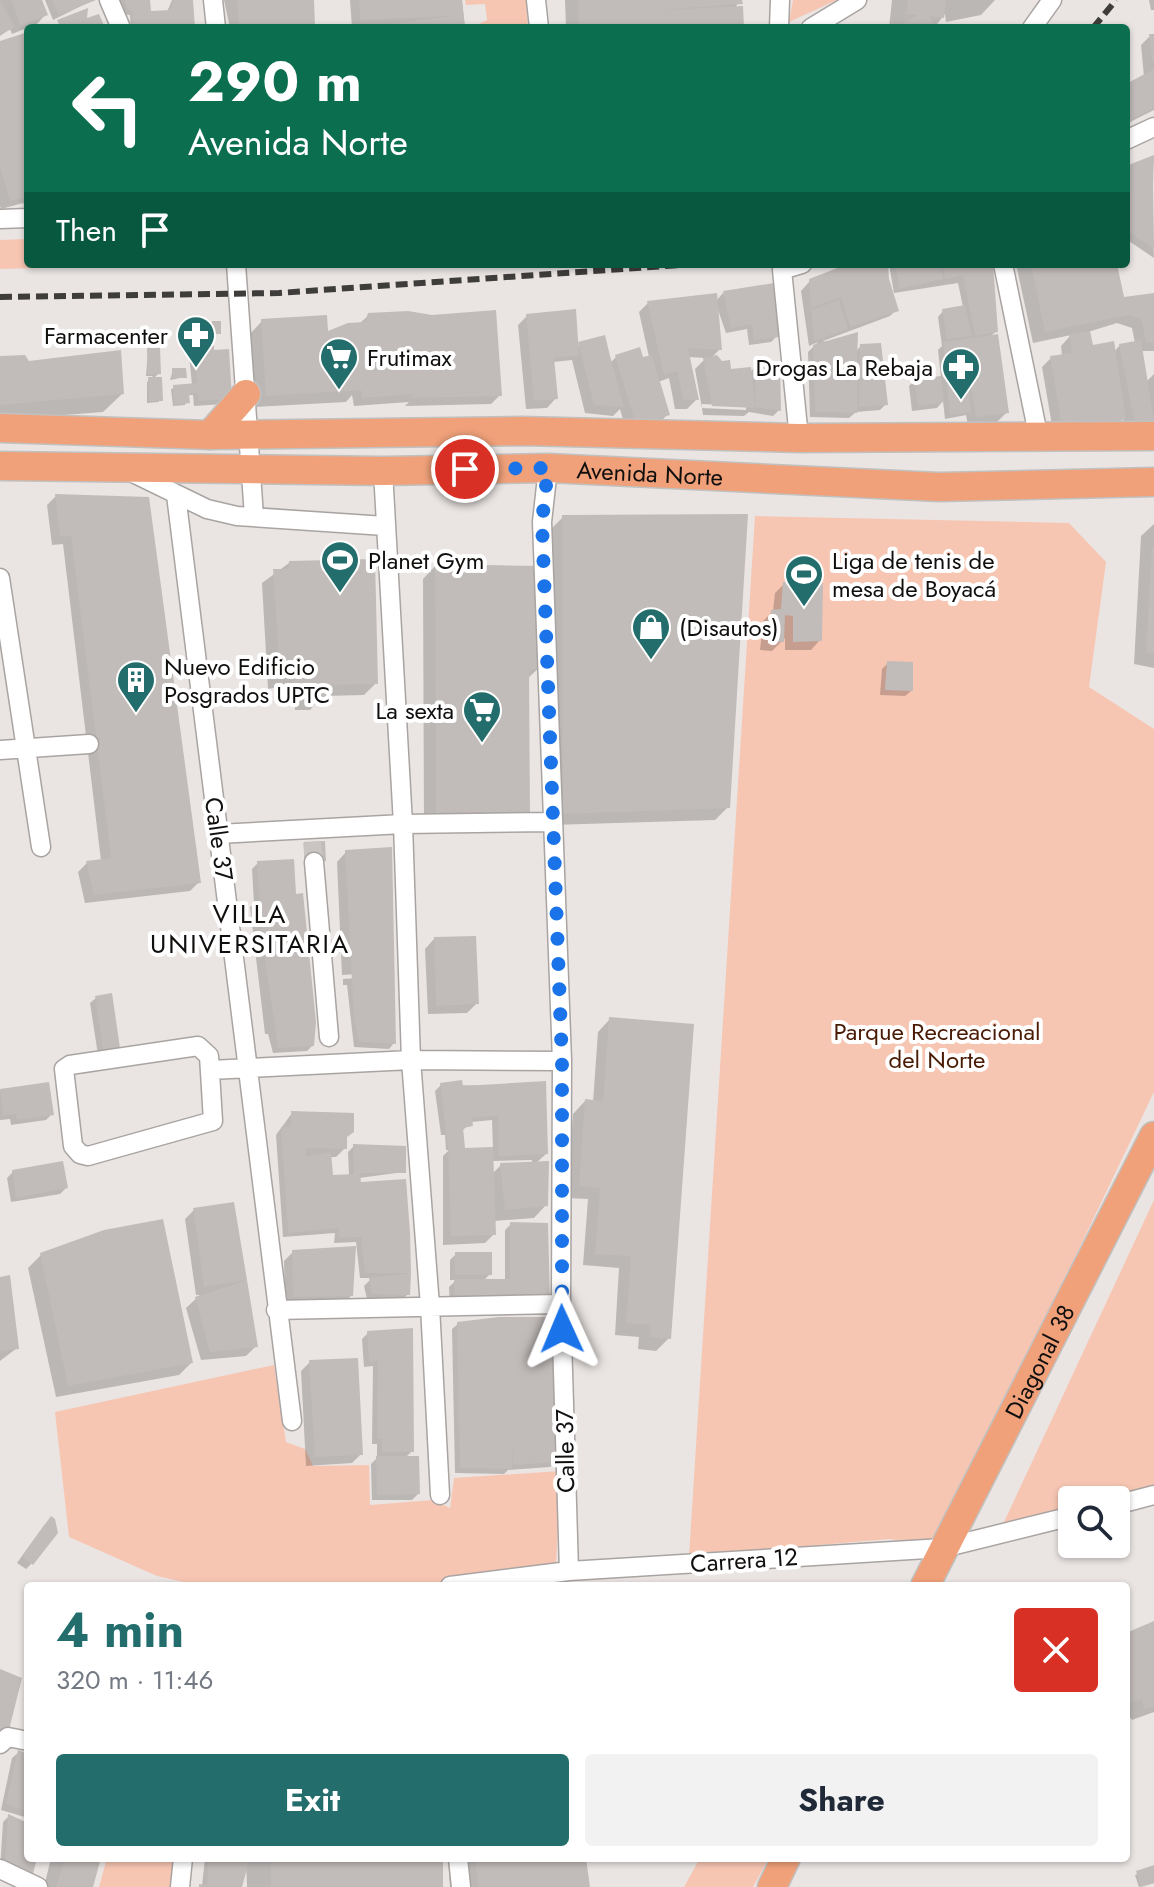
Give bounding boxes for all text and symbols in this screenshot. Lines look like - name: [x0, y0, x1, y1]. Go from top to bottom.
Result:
- text: 290 m: [188, 41, 362, 122]
- icon: left: [56, 56, 160, 160]
- text: Avenida Norte: [188, 116, 408, 168]
- icon: arrive: [133, 208, 177, 252]
- text: Then: [56, 209, 117, 252]
- pharmacy icon: Farmacenter: [175, 314, 217, 369]
- place label: Farmacenter: [44, 318, 169, 353]
- supermarket icon: Frutimax: [318, 336, 360, 391]
- place label: Frutimax: [367, 340, 453, 375]
- pharmacy icon: Drogas La Rebaja: [940, 346, 982, 401]
- place label: Drogas La Rebaja: [755, 350, 933, 385]
- pin: [431, 435, 499, 503]
- icon: arrive: [443, 447, 487, 491]
- street label: Avenida Norte: [576, 452, 724, 494]
- sports icon: Planet Gym: [319, 539, 361, 594]
- place label: Planet Gym: [368, 543, 484, 578]
- place label: Liga de tenis de mesa de Boyacá: [832, 543, 996, 606]
- sports icon: Liga de tenis de mesa de Boyacá: [783, 553, 825, 608]
- shop icon: (Disautos): [630, 606, 672, 661]
- place label: (Disautos): [679, 610, 779, 645]
- place label: Nuevo Edificio Posgrados UPTC: [164, 649, 330, 712]
- building icon: Nuevo Edificio Posgrados UPTC: [115, 659, 157, 714]
- supermarket icon: La sexta: [461, 689, 503, 744]
- place label: La sexta: [375, 693, 454, 728]
- street label: Calle 37: [196, 795, 242, 883]
- district label: VILLA UNIVERSITARIA: [150, 895, 350, 963]
- park label: Parque Recreacional del Norte: [833, 1014, 1041, 1077]
- position arrow: [520, 1287, 604, 1371]
- street label: Diagonal 38: [996, 1298, 1083, 1425]
- street label: Calle 37: [547, 1408, 583, 1493]
- map controls: [1058, 1486, 1130, 1558]
- button: search: [1058, 1486, 1130, 1558]
- street label: Carrera 12: [689, 1539, 799, 1581]
- text: 4 min: [56, 1596, 184, 1665]
- button: close: [1014, 1608, 1098, 1692]
- text: 320 m · 11:46: [56, 1661, 213, 1699]
- button: Exit: [56, 1754, 569, 1846]
- button: Share: [585, 1754, 1098, 1846]

